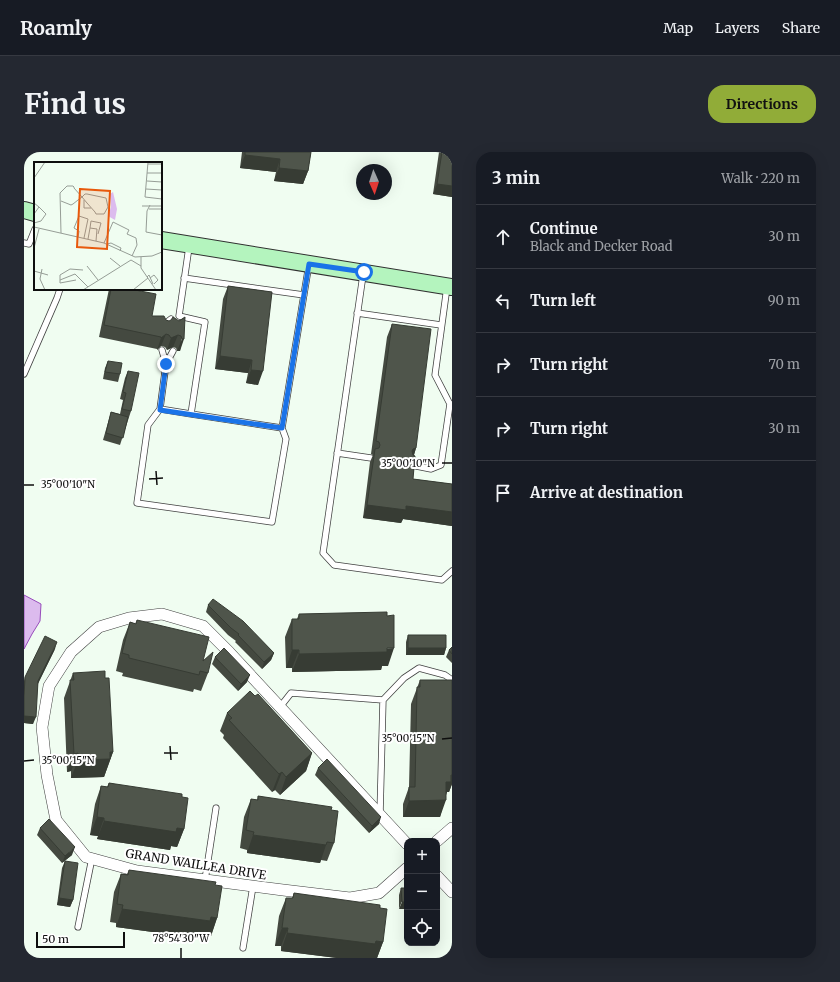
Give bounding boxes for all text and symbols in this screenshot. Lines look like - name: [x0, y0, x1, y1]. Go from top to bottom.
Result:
- text: Roamly: [20, 16, 92, 40]
- text: Map: [663, 19, 693, 37]
- text: Layers: [715, 19, 760, 37]
- text: Share: [782, 19, 820, 37]
- button: Directions: [708, 85, 816, 123]
- text: Find us: [24, 86, 126, 122]
- inset map: [34, 162, 162, 290]
- north arrow: [356, 164, 392, 200]
- text: 3 min: [492, 167, 540, 189]
- text: Walk · 220 m: [721, 170, 800, 187]
- text: Continue: [530, 219, 598, 238]
- icon: ahead: [492, 226, 514, 248]
- text: 30 m: [768, 228, 800, 245]
- text: Black and Decker Road: [530, 238, 673, 255]
- route start: [355, 263, 373, 281]
- icon: left: [492, 290, 514, 312]
- text: Turn left: [530, 291, 596, 310]
- text: 90 m: [768, 292, 800, 309]
- icon: right: [492, 354, 514, 376]
- route end: [157, 355, 175, 373]
- text: Turn right: [530, 355, 608, 374]
- text: 70 m: [769, 356, 800, 373]
- icon: right: [492, 418, 514, 440]
- text: Turn right: [530, 419, 608, 438]
- text: 30 m: [768, 420, 800, 437]
- text: 35°00'10"N: [381, 457, 435, 470]
- text: 35°00'10"N: [41, 478, 95, 491]
- icon: arrive: [492, 482, 514, 504]
- text: Arrive at destination: [530, 483, 683, 502]
- text: 35°00'15"N: [381, 732, 435, 745]
- text: 35°00'15"N: [41, 754, 95, 767]
- map controls: [404, 838, 440, 946]
- button: +: [404, 838, 440, 874]
- street label: GRAND WAILLEA DRIVE: [125, 845, 268, 883]
- button: −: [404, 874, 440, 910]
- button: locate: [404, 910, 440, 946]
- scale bar: [36, 930, 125, 949]
- text: 50 m: [42, 932, 69, 946]
- text: 78°54'30"W: [153, 932, 210, 945]

